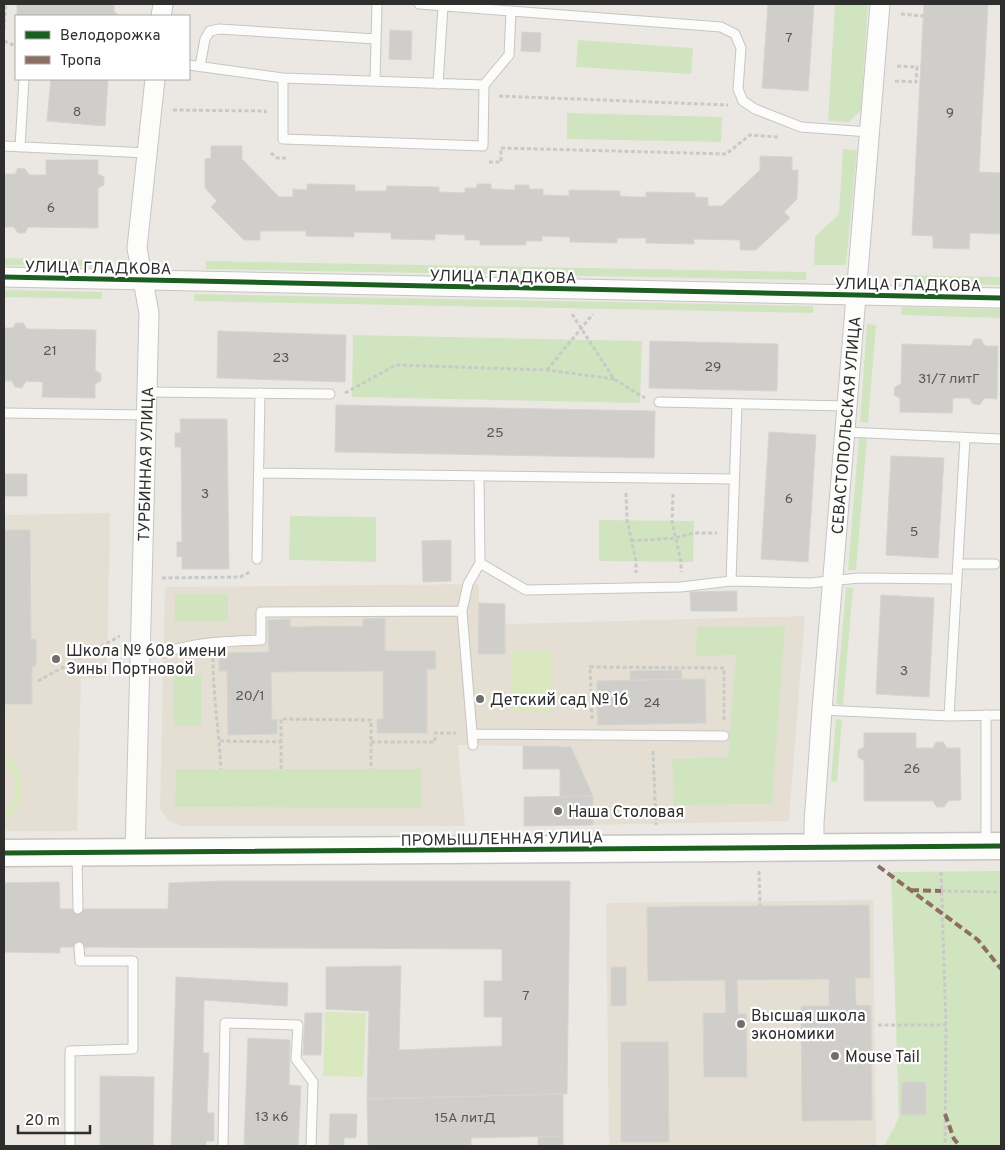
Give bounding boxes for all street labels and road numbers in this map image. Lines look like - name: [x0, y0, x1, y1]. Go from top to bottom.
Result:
- street label: УЛИЦА ГЛАДКОВА: [24, 258, 172, 280]
- street label: УЛИЦА ГЛАДКОВА: [429, 267, 577, 289]
- street label: УЛИЦА ГЛАДКОВА: [834, 275, 982, 297]
- street label: СЕВАСТОПОЛЬСКАЯ УЛИЦА: [828, 315, 866, 535]
- street label: ТУРБИННАЯ УЛИЦА: [135, 386, 159, 542]
- street label: ПРОМЫШЛЕННАЯ УЛИЦА: [401, 828, 604, 852]

